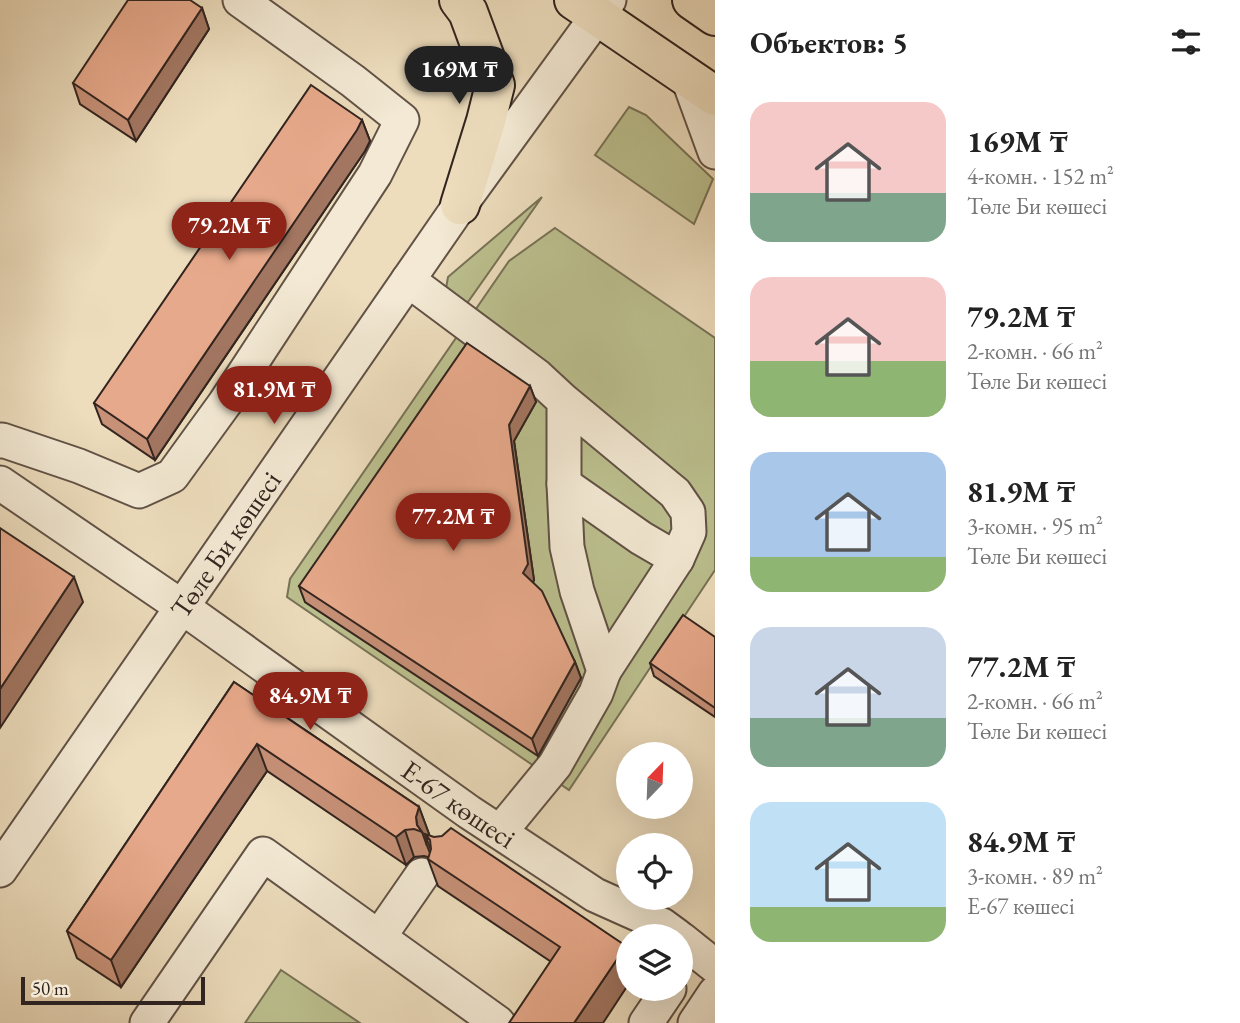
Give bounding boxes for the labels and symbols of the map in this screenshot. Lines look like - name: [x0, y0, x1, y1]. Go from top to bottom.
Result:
- pin: 169M ₸: [402, 46, 516, 106]
- pin: 79.2M ₸: [164, 202, 294, 262]
- pin: 81.9M ₸: [209, 366, 339, 426]
- street label: Төле Би көшесі: [162, 464, 289, 625]
- pin: 77.2M ₸: [388, 494, 518, 553]
- pin: 84.9M ₸: [245, 672, 375, 732]
- north arrow: [616, 742, 693, 819]
- street label: Е-67 көшесі: [395, 752, 523, 856]
- scale bar: [21, 974, 205, 1006]

